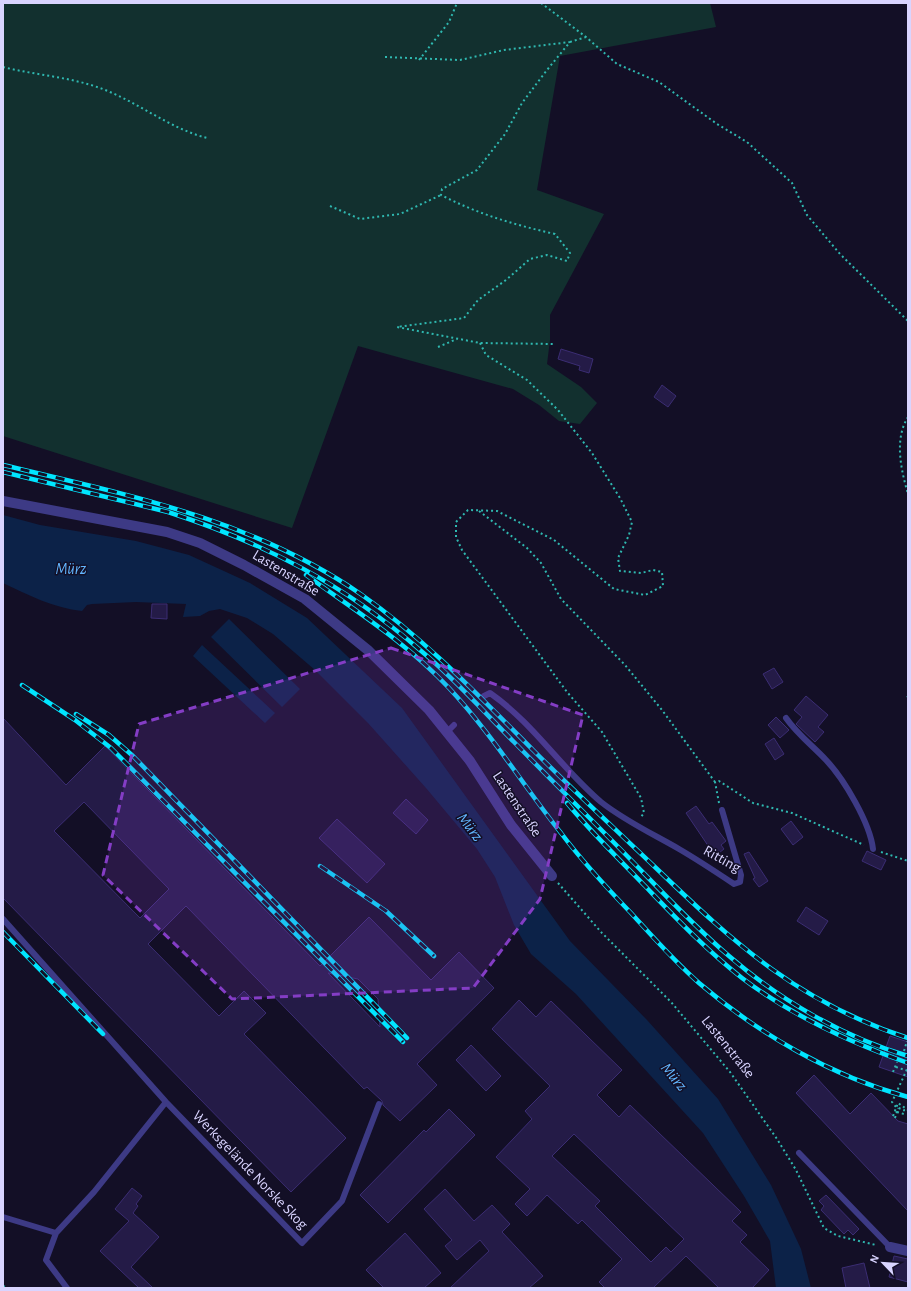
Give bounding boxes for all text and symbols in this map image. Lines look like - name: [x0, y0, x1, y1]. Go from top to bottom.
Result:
- street label: Lastenstraße: [250, 547, 322, 599]
- water label: Mürz: [56, 561, 87, 577]
- street label: Lastenstraße: [490, 769, 544, 839]
- water label: Mürz: [454, 810, 486, 845]
- street label: Ritting: [701, 843, 744, 876]
- street label: Lastenstraße: [699, 1013, 758, 1081]
- water label: Mürz: [658, 1060, 690, 1094]
- street label: Werksgelände Norske Skog: [190, 1108, 311, 1233]
- north arrow: [863, 1243, 903, 1283]
- text: N: [868, 1253, 881, 1265]

